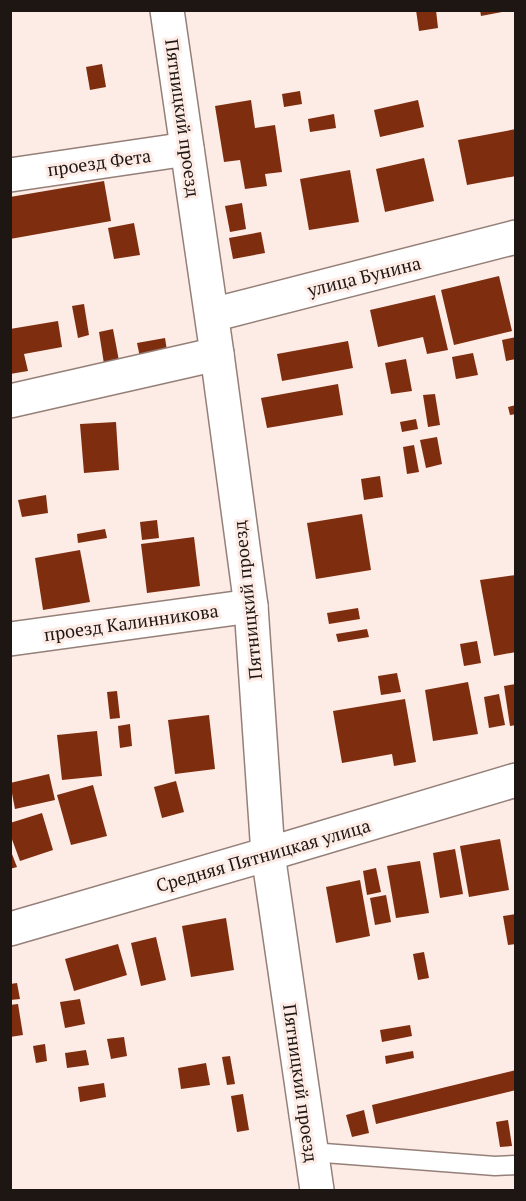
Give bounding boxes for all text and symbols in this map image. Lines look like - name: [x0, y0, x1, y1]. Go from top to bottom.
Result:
- street label: Пятницкий проезд: [160, 37, 206, 199]
- street label: проезд Фета: [46, 143, 152, 181]
- street label: улица Бунина: [304, 250, 423, 302]
- street label: Пятницкий проезд: [227, 519, 267, 681]
- street label: проезд Калинникова: [42, 598, 220, 646]
- street label: Средняя Пятницкая улица: [153, 813, 373, 897]
- street label: Пятницкий проезд: [278, 1002, 324, 1164]

